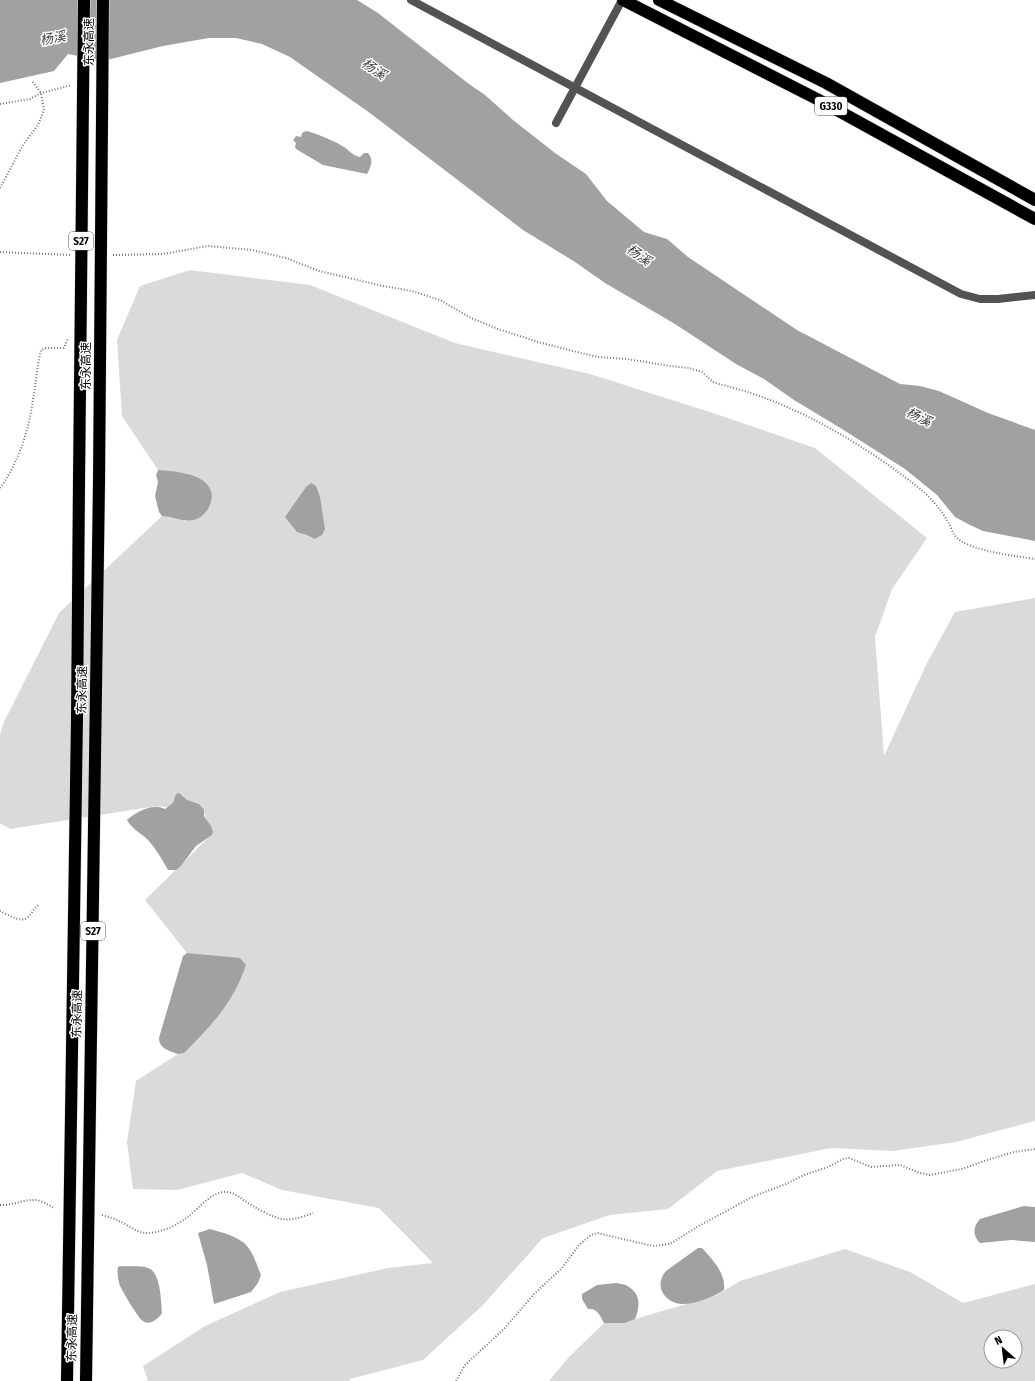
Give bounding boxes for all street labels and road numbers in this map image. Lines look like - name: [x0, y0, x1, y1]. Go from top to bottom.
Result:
- street label: 东永高速: [82, 18, 96, 66]
- road number: G330: [815, 97, 847, 115]
- road number: S27: [69, 232, 93, 250]
- street label: 东永高速: [79, 342, 93, 390]
- street label: 东永高速: [75, 666, 89, 714]
- road number: S27: [81, 922, 105, 940]
- street label: 东永高速: [70, 990, 84, 1038]
- street label: 东永高速: [65, 1314, 79, 1362]

